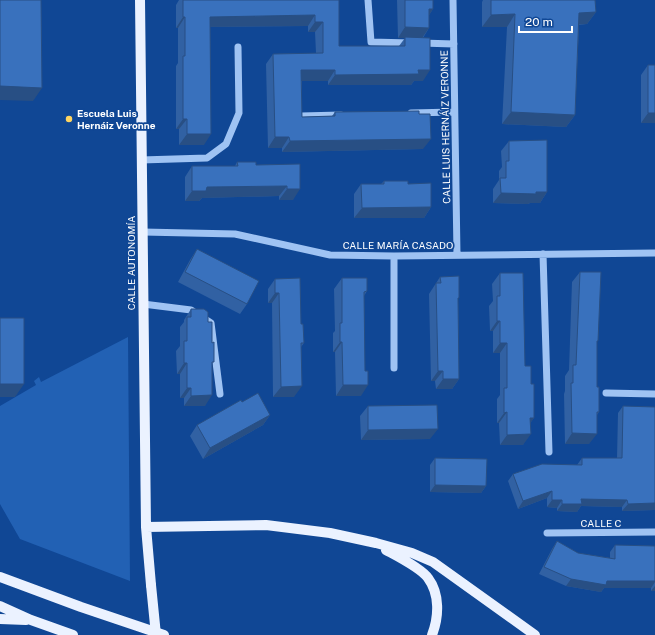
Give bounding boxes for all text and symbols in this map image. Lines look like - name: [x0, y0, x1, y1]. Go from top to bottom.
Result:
- scale bar: [519, 8, 572, 34]
- text: 20 m: [525, 15, 553, 29]
- street label: CALLE LUIS HERNÁIZ VERONNE: [438, 50, 452, 204]
- place label: Escuela Luis Hernáiz Veronne: [77, 107, 156, 131]
- marker: Escuela Luis Hernáiz Veronne: [64, 114, 74, 124]
- street label: CALLE AUTONOMÍA: [125, 216, 137, 310]
- street label: CALLE MARÍA CASADO: [343, 239, 453, 251]
- street label: CALLE C: [581, 517, 622, 529]

